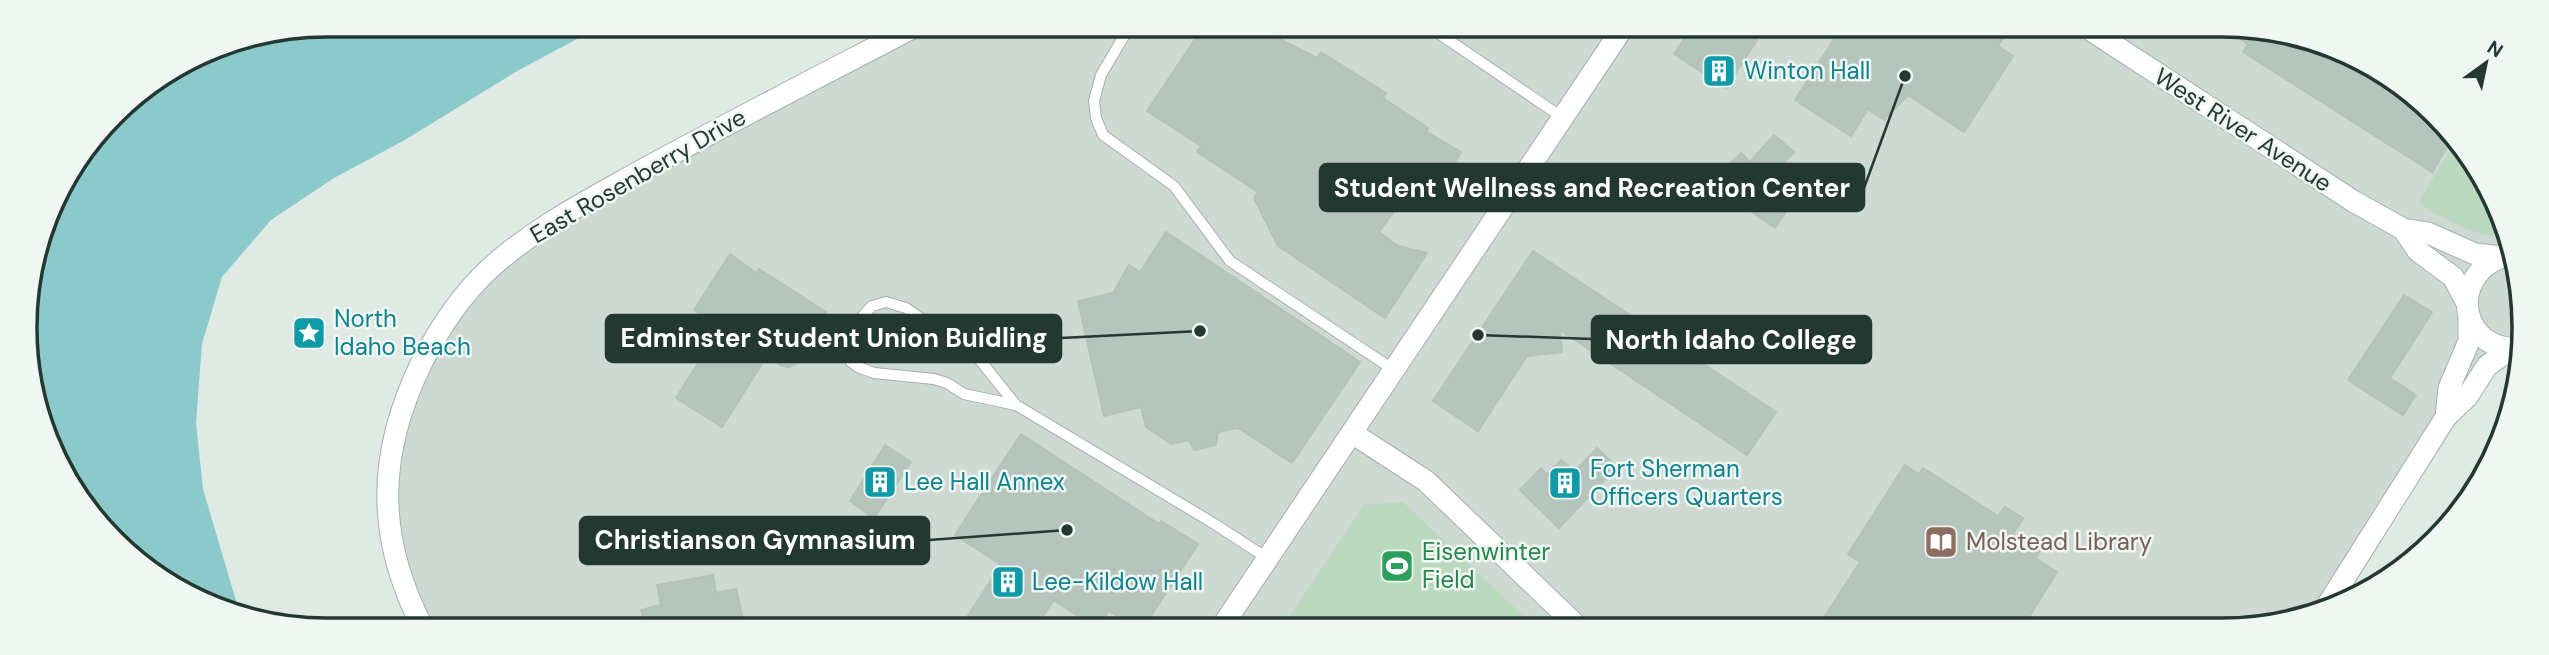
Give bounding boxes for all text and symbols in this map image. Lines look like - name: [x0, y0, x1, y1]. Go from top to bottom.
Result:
- north arrow: [2451, 28, 2521, 98]
- text: N: [2482, 35, 2508, 63]
- building icon: Winton Hall: [1700, 52, 1738, 90]
- place label: Winton Hall: [1744, 55, 1870, 86]
- street label: West River Avenue: [2149, 61, 2338, 199]
- street label: East Rosenberry Drive: [524, 101, 751, 250]
- callout: Student Wellness and Recreation Center: [1320, 164, 1864, 211]
- text: Student Wellness and Recreation Center: [1334, 171, 1850, 205]
- place label: North Idaho Beach: [334, 303, 471, 362]
- place icon: North Idaho Beach: [290, 314, 328, 352]
- callout: Edminster Student Union Buidling: [606, 315, 1061, 362]
- callout: North Idaho College: [1592, 316, 1871, 363]
- text: Edminster Student Union Buidling: [620, 321, 1048, 355]
- text: North Idaho College: [1605, 323, 1857, 357]
- place label: Fort Sherman Officers Quarters: [1590, 453, 1783, 512]
- building icon: Lee Hall Annex: [861, 463, 899, 501]
- building icon: Fort Sherman Officers Quarters: [1546, 464, 1584, 502]
- place label: Lee Hall Annex: [904, 466, 1065, 497]
- callout: Christianson Gymnasium: [580, 517, 929, 564]
- text: Christianson Gymnasium: [594, 523, 916, 557]
- library icon: Molstead Library: [1922, 523, 1960, 561]
- place label: Molstead Library: [1966, 526, 2152, 557]
- place label: Eisenwinter Field: [1422, 536, 1550, 595]
- sports icon: Eisenwinter Field: [1378, 547, 1416, 585]
- building icon: Lee-Kildow Hall: [989, 563, 1027, 601]
- place label: Lee-Kildow Hall: [1032, 566, 1203, 597]

